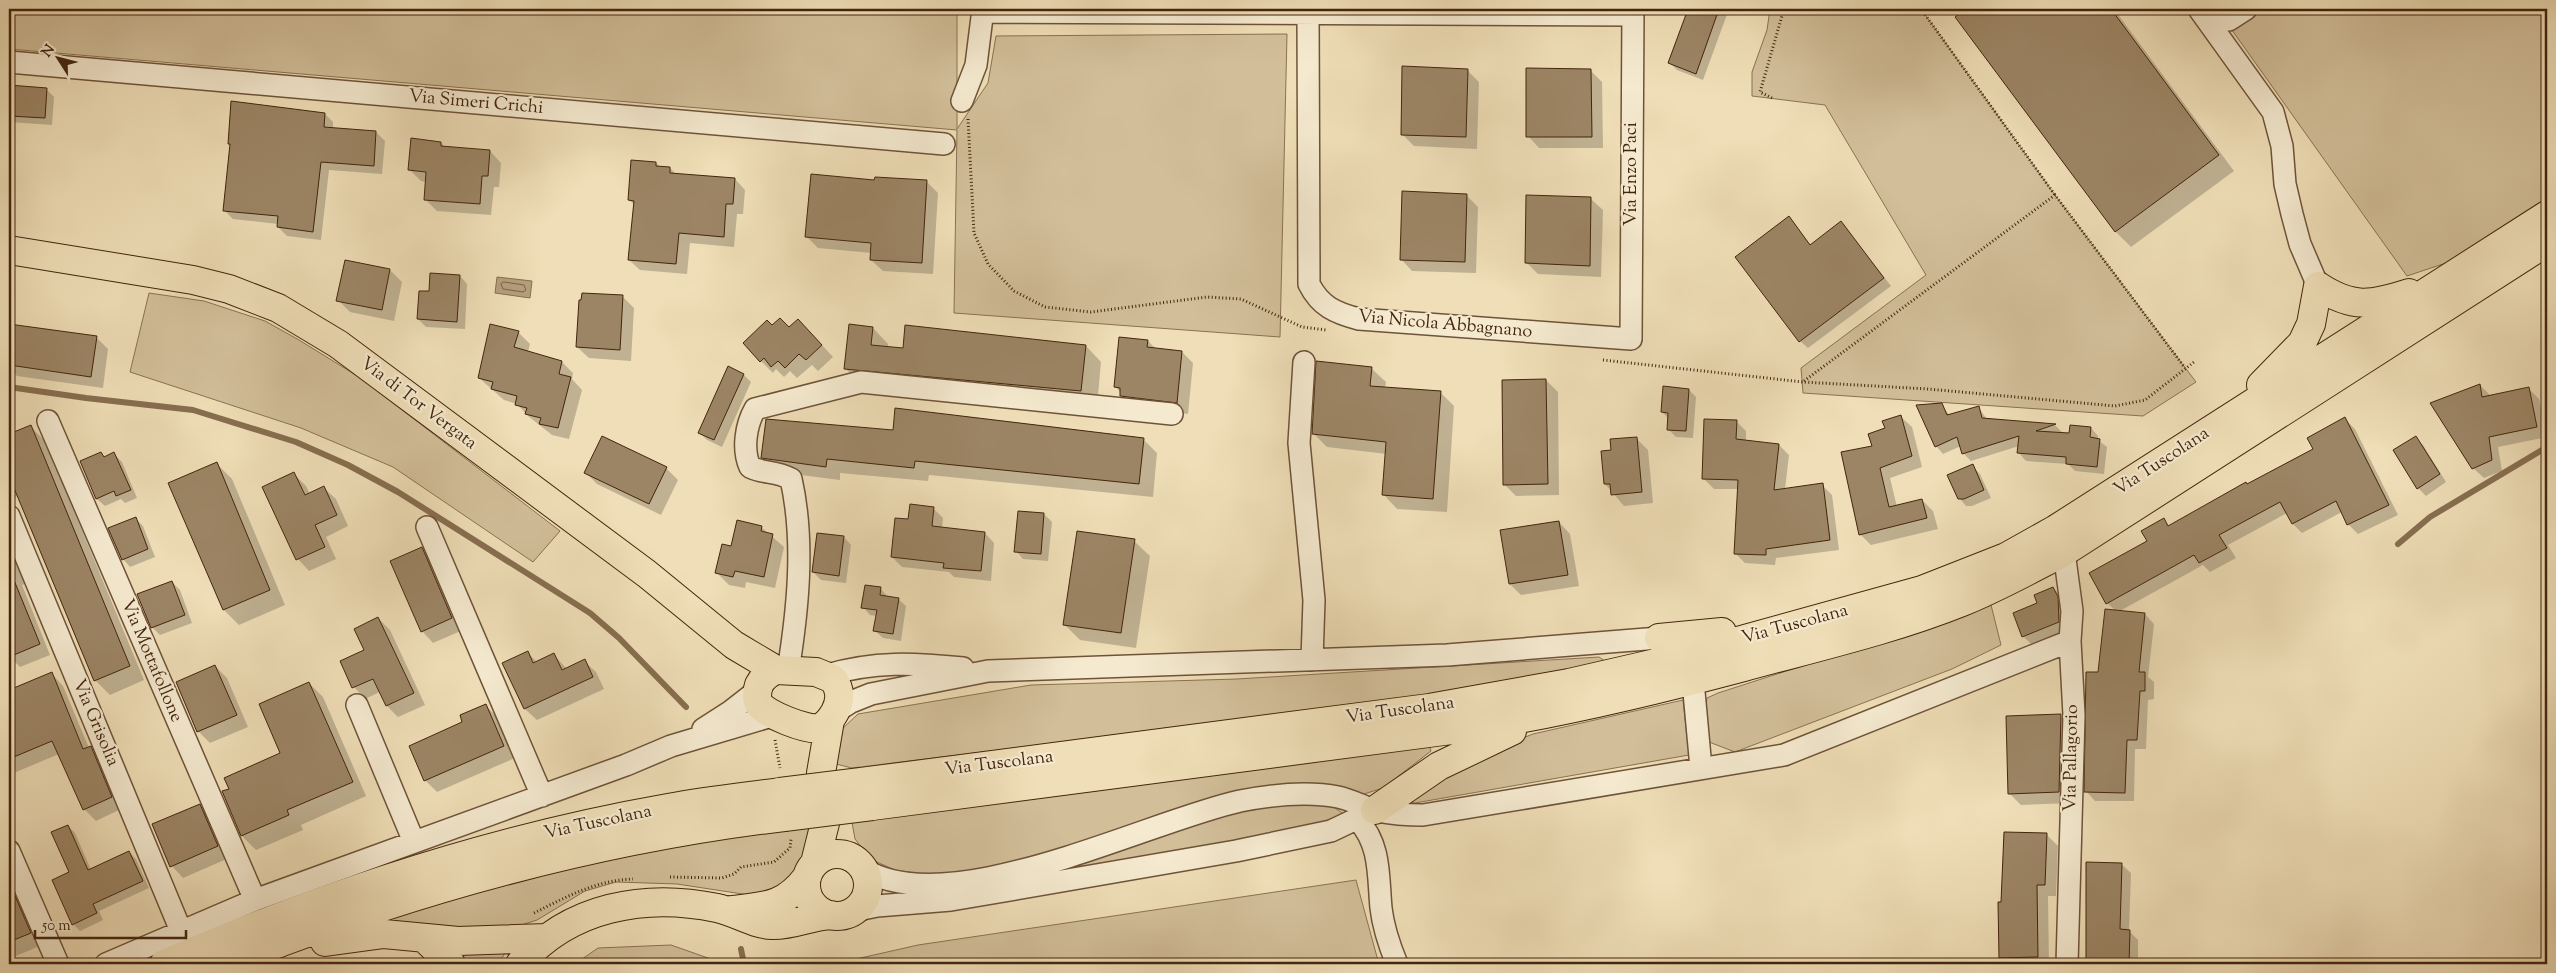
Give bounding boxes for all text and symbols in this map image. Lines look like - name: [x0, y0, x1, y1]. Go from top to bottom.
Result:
- north arrow: [32, 32, 82, 82]
- text: N: [38, 41, 60, 62]
- street label: Via Simeri Crichi: [408, 84, 544, 122]
- street label: Via Enzo Paci: [1619, 122, 1645, 226]
- street label: Via Nicola Abbagnano: [1357, 304, 1533, 346]
- street label: Via di Tor Vergata: [354, 351, 482, 457]
- street label: Via Tuscolana: [2109, 421, 2215, 503]
- street label: Via Mottafollone: [113, 595, 189, 727]
- street label: Via Tuscolana: [1739, 598, 1851, 652]
- street label: Via Grisolia: [65, 675, 125, 771]
- street label: Via Tuscolana: [1344, 691, 1456, 731]
- street label: Via Pallagorio: [2058, 704, 2086, 812]
- street label: Via Tuscolana: [943, 744, 1055, 784]
- street label: Via Tuscolana: [542, 799, 654, 847]
- scale bar: [35, 908, 186, 940]
- text: 50 m: [41, 916, 71, 937]

